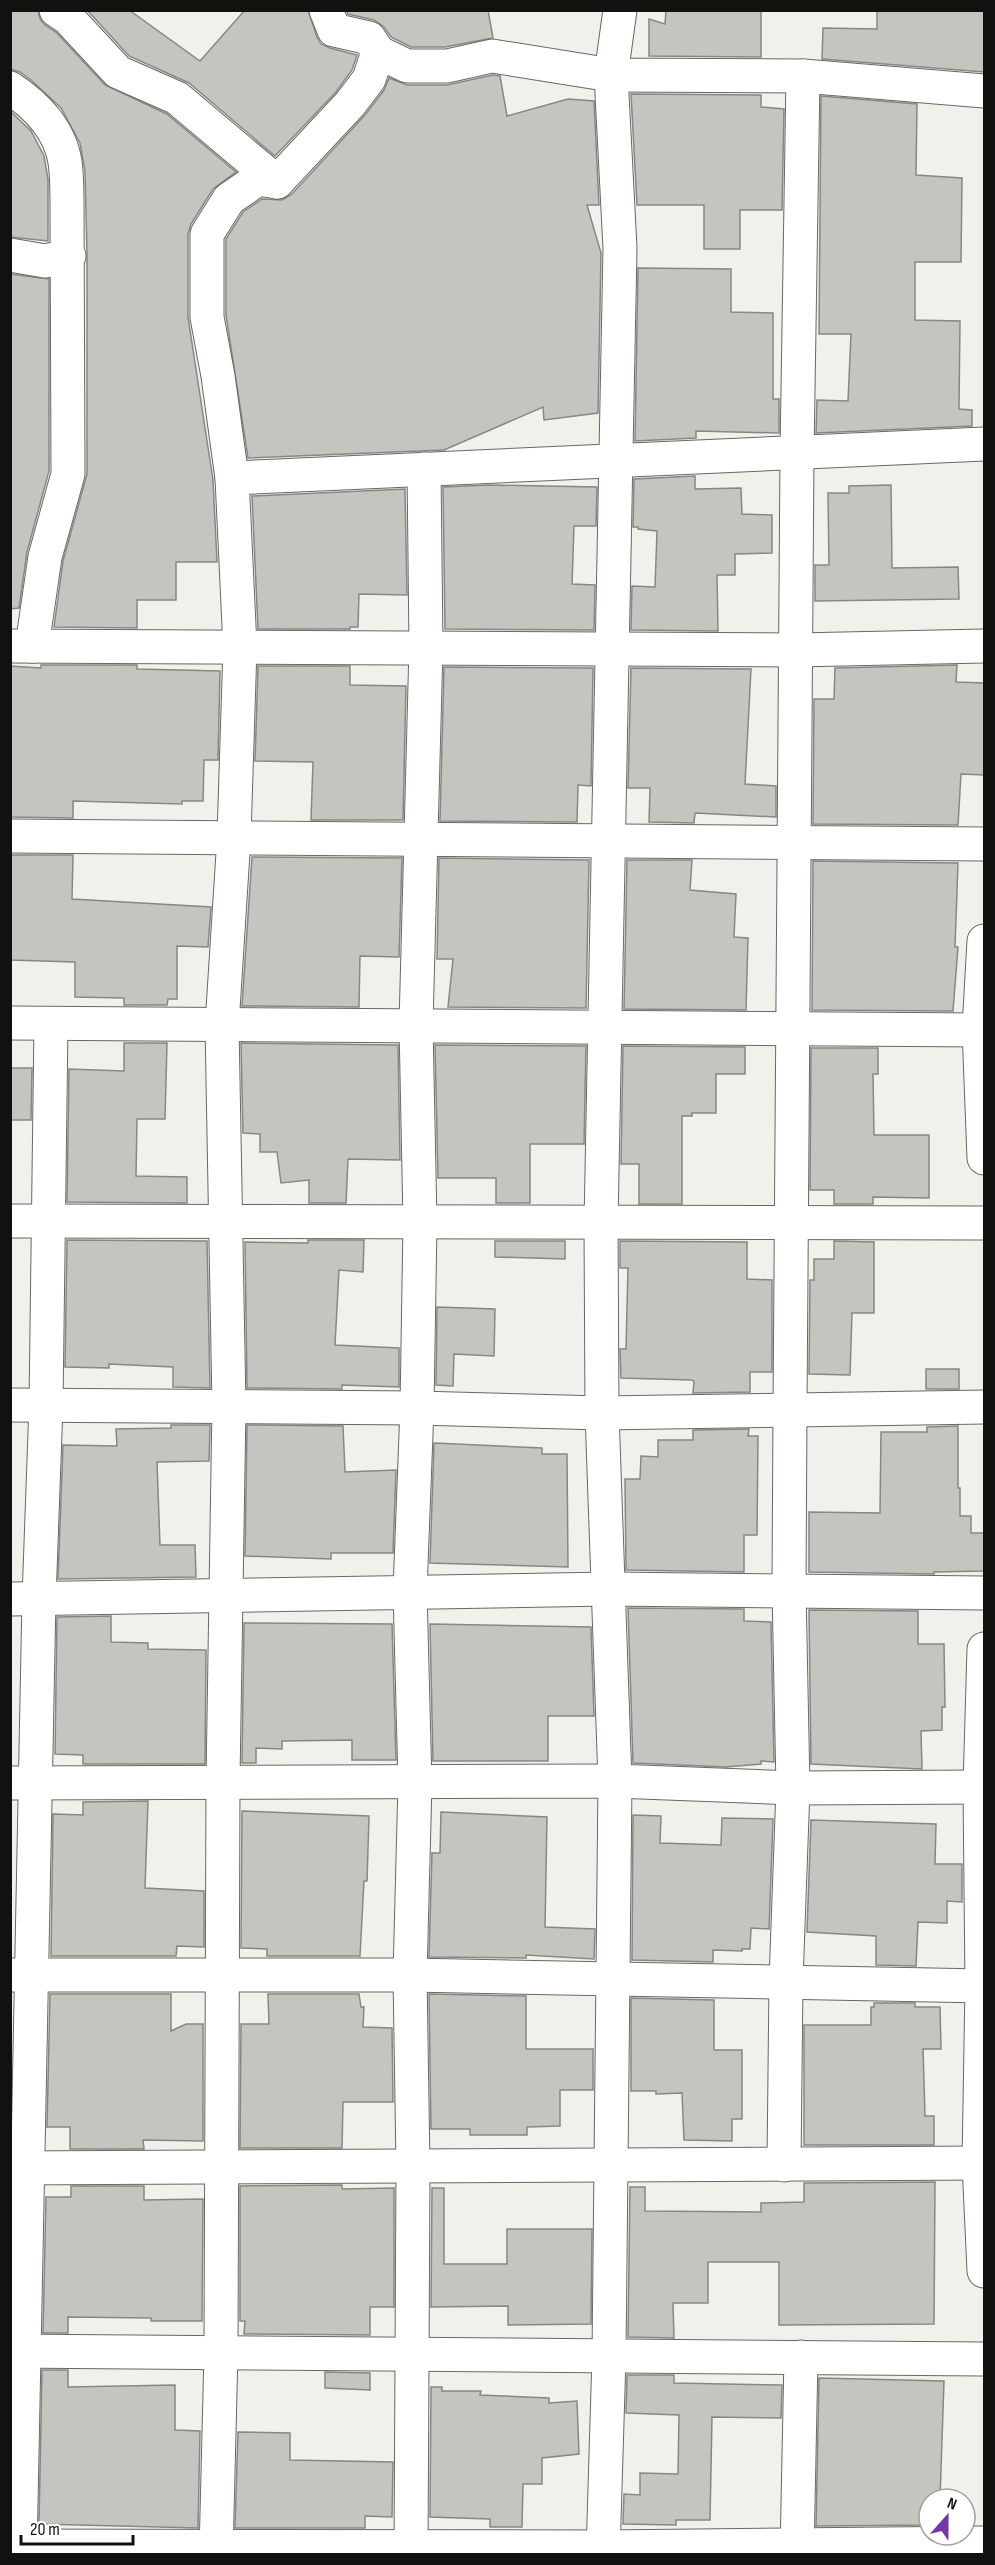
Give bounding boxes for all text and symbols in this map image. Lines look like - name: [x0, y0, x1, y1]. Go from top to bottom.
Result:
- north arrow: [917, 2487, 977, 2547]
- text: N: [944, 2494, 959, 2515]
- scale bar: [21, 2508, 134, 2546]
- text: 20 m: [30, 2519, 60, 2540]

